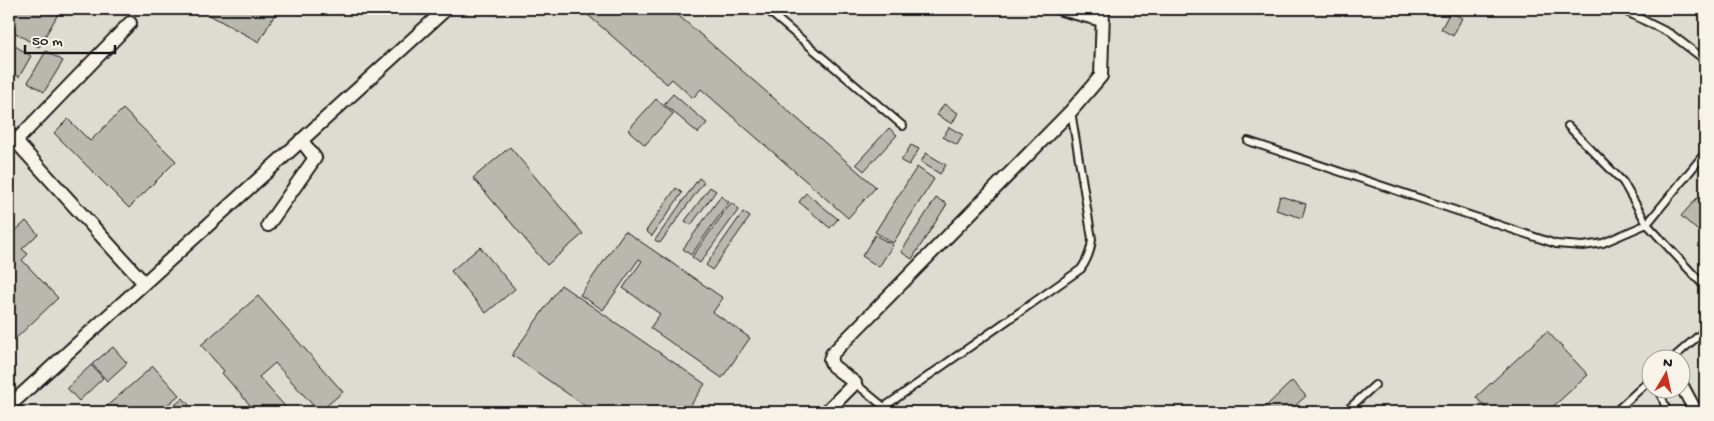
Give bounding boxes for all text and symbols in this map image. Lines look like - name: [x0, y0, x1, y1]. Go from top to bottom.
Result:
- scale bar: [25, 22, 115, 54]
- text: 50 m: [32, 33, 63, 51]
- north arrow: [1642, 348, 1692, 398]
- text: N: [1662, 355, 1673, 373]

